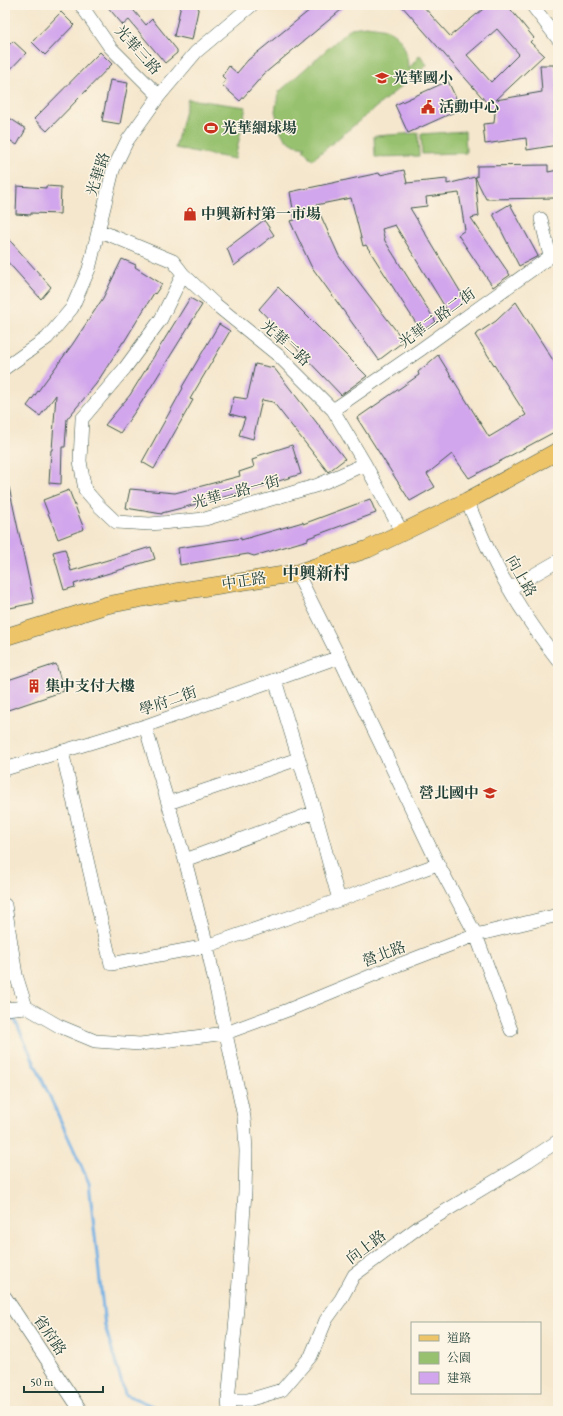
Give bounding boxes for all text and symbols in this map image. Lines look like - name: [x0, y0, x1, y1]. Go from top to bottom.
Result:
- street label: 光華三路: [111, 21, 166, 78]
- place label: 光華國小: [393, 68, 453, 87]
- school or university icon: 光華國小: [374, 70, 390, 86]
- place label: 活動中心: [439, 97, 499, 116]
- public building icon: 活動中心: [420, 99, 436, 115]
- place label: 光華網球場: [222, 118, 297, 137]
- sports icon: 光華網球場: [203, 120, 219, 136]
- street label: 光華路: [82, 150, 114, 198]
- place label: 中興新村第一市場: [201, 204, 321, 223]
- shop icon: 中興新村第一市場: [182, 206, 198, 222]
- street label: 光華二路二街: [395, 283, 479, 352]
- street label: 光華二路: [258, 315, 315, 370]
- street label: 光華二路一街: [190, 471, 282, 512]
- street label: 向上路: [502, 552, 541, 600]
- district label: 中興新村: [282, 562, 350, 584]
- street label: 中正路: [220, 568, 268, 593]
- place label: 集中支付大樓: [45, 676, 135, 695]
- building icon: 集中支付大樓: [26, 678, 42, 694]
- street label: 學府二街: [136, 682, 199, 719]
- place label: 營北國中: [419, 783, 479, 802]
- school or university icon: 營北國中: [482, 785, 498, 801]
- street label: 營北路: [359, 937, 408, 970]
- street label: 向上路: [342, 1225, 389, 1268]
- street label: 省府路: [30, 1311, 71, 1359]
- legend: [411, 1322, 541, 1394]
- text: 道路: [447, 1330, 471, 1346]
- text: 公園: [447, 1350, 471, 1366]
- scale bar: [24, 1368, 103, 1394]
- text: 建築: [447, 1370, 471, 1386]
- text: 50 m: [30, 1374, 54, 1390]

